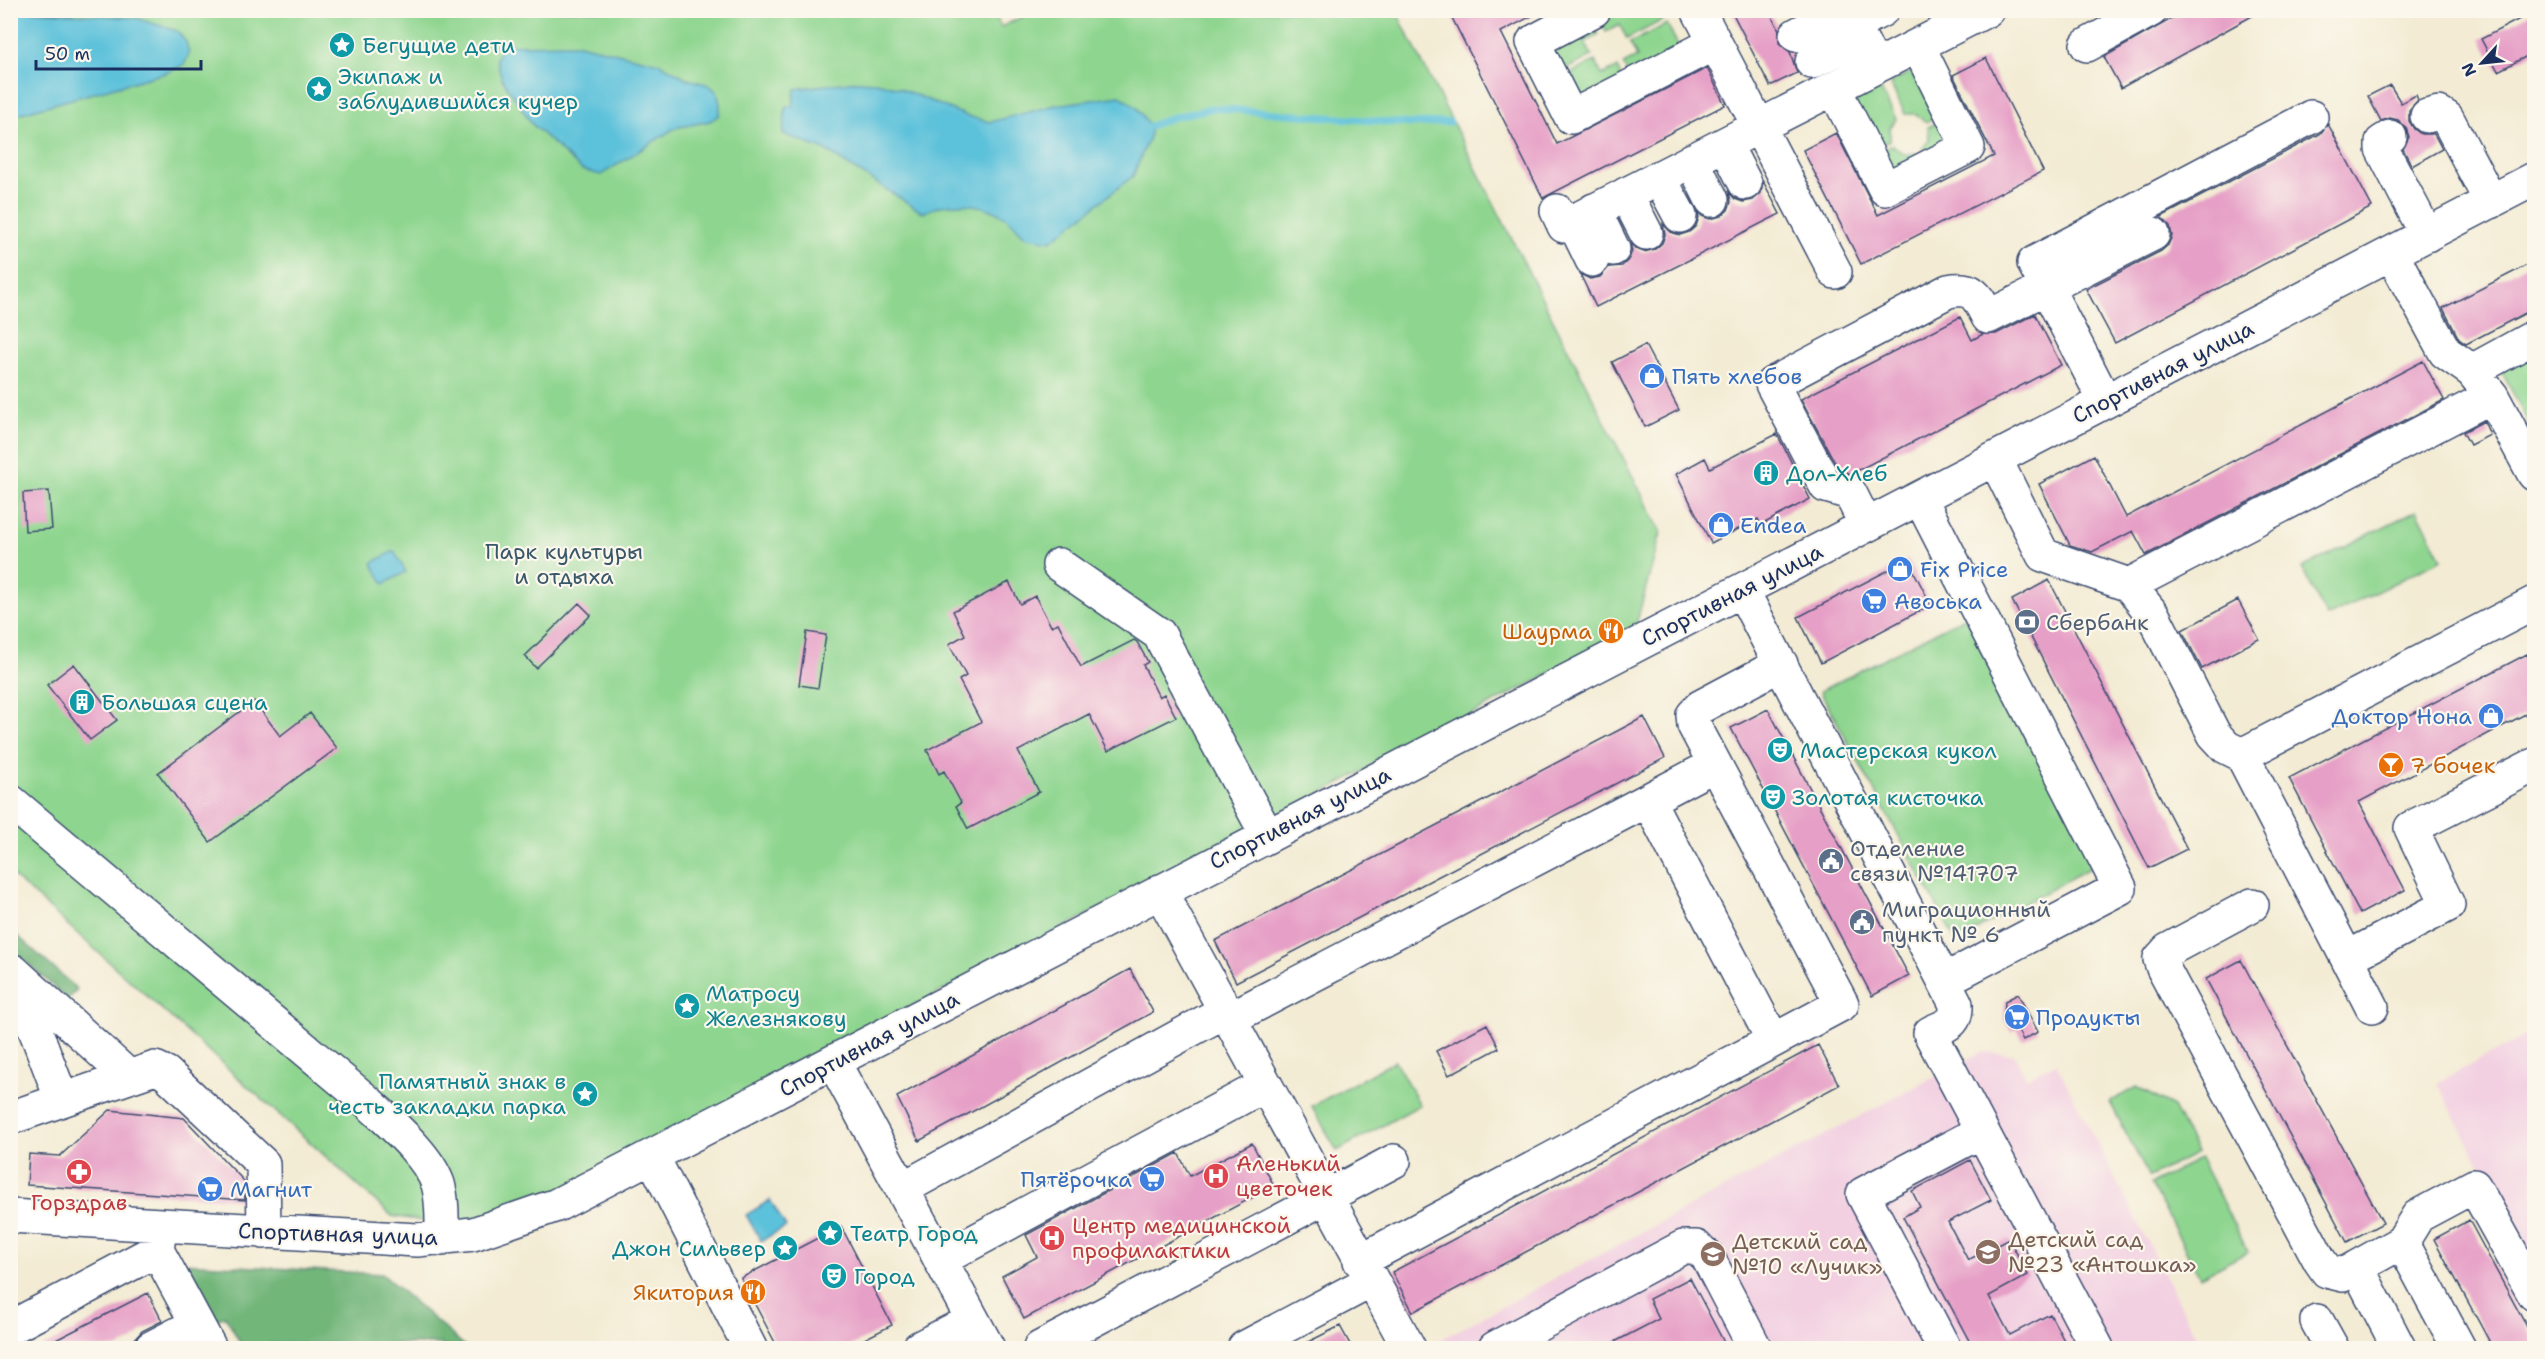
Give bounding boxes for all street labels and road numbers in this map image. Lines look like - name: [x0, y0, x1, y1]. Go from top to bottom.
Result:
- street label: Спортивная улица: [2067, 314, 2259, 430]
- street label: Спортивная улица: [1636, 537, 1828, 653]
- street label: Спортивная улица: [1204, 760, 1396, 876]
- street label: Спортивная улица: [774, 984, 964, 1104]
- street label: Спортивная улица: [238, 1216, 439, 1252]

